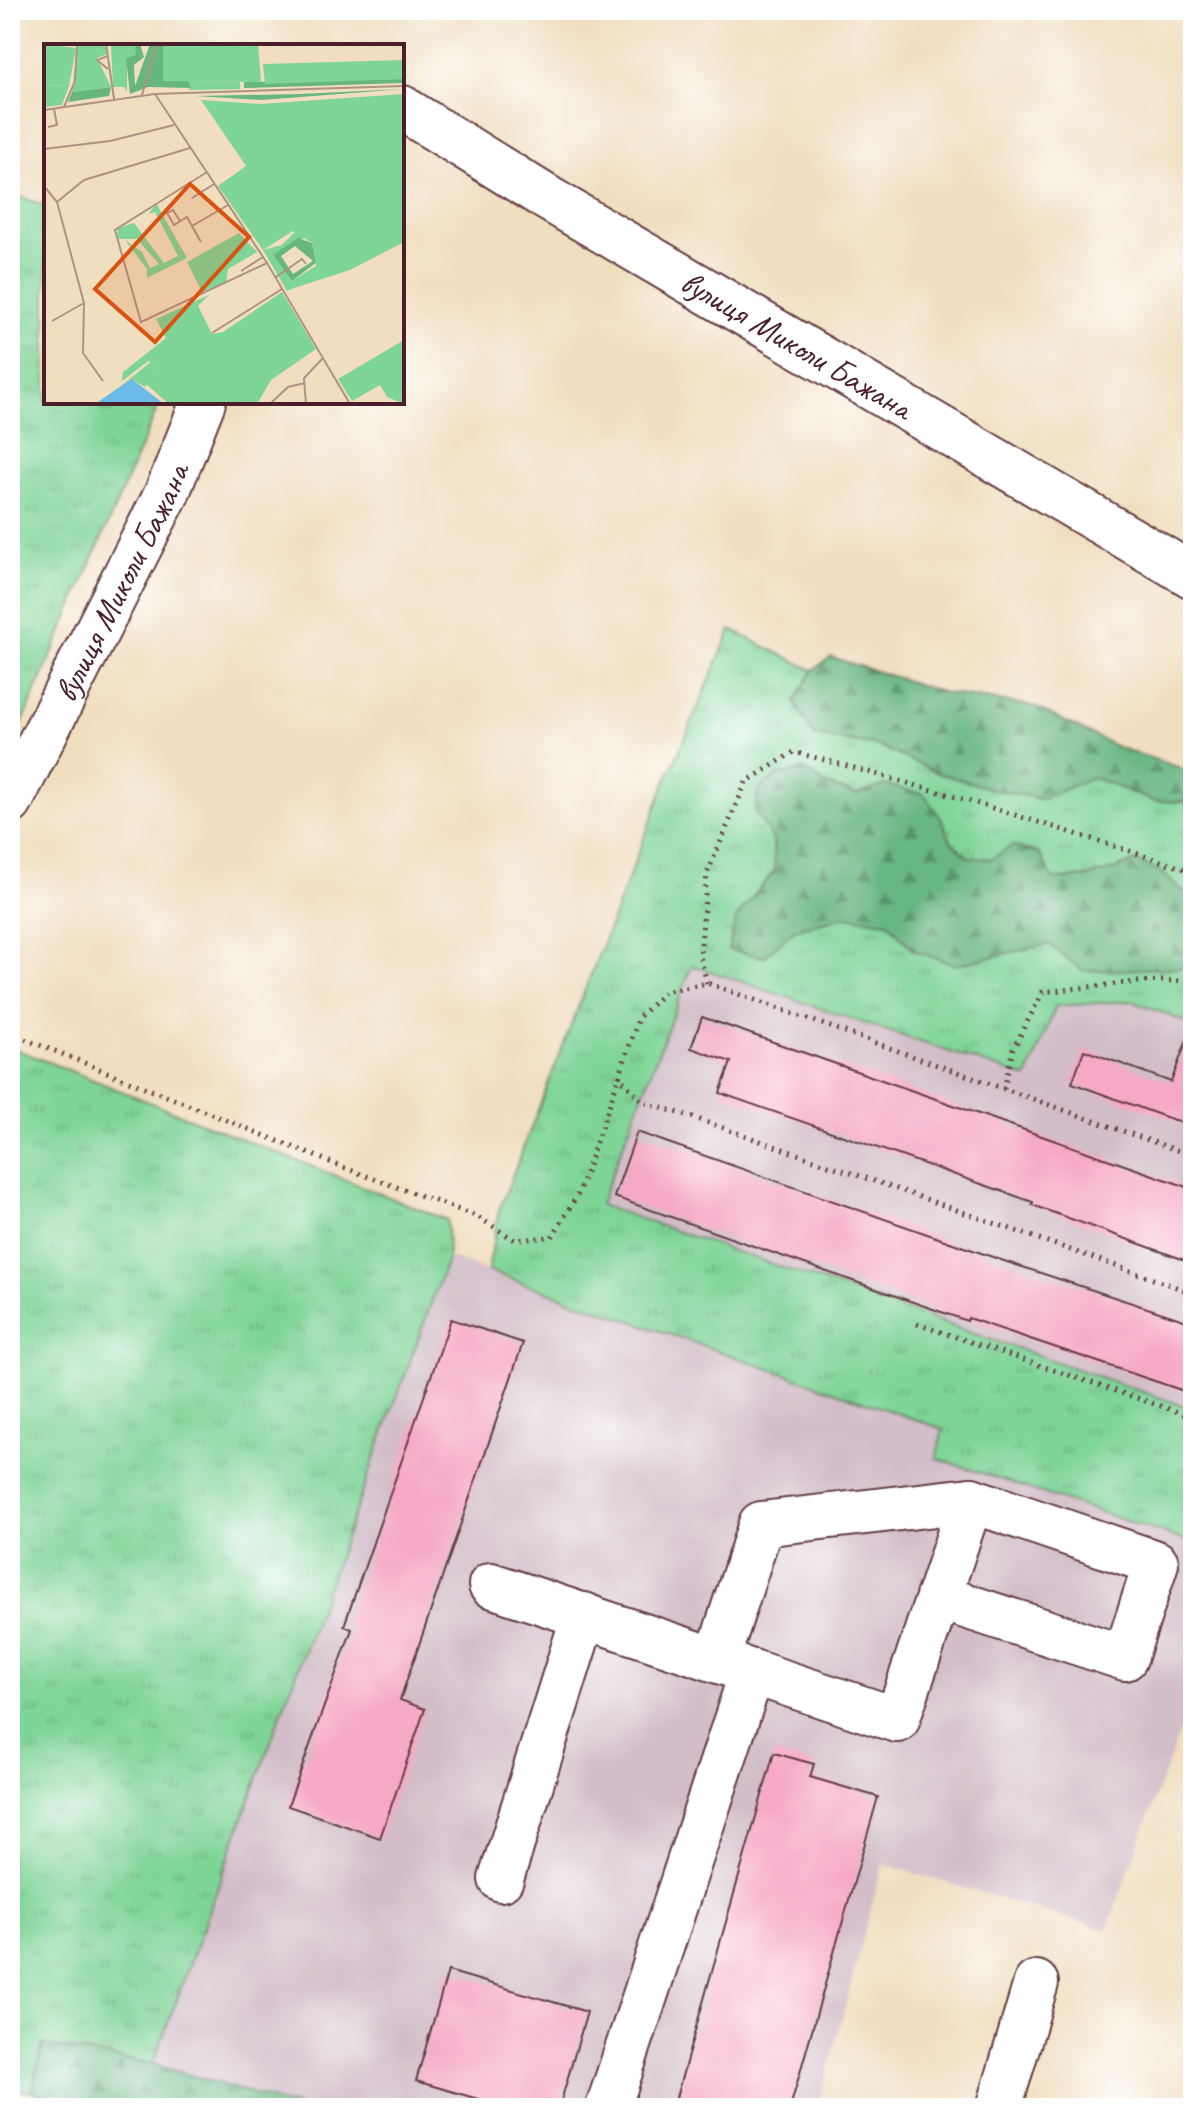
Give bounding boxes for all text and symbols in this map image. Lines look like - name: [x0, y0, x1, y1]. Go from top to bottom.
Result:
- inset map: [44, 44, 404, 404]
- street label: вулиця Миколи Бажана: [674, 260, 923, 430]
- street label: вулиця Миколи Бажана: [43, 455, 199, 709]

